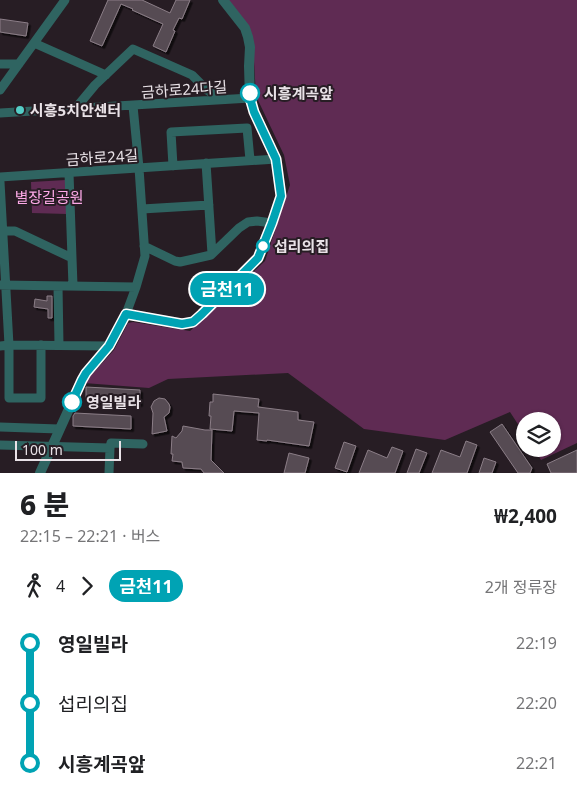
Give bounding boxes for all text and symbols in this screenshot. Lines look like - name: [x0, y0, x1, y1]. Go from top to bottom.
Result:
- street label: 금하로24다길: [140, 76, 228, 102]
- marker: 시흥계곡앞: [240, 83, 260, 103]
- place label: 시흥계곡앞: [264, 83, 333, 103]
- place label: 시흥5치안센터: [30, 100, 121, 120]
- marker: 시흥5치안센터: [14, 104, 26, 116]
- street label: 금하로24길: [65, 145, 139, 169]
- park label: 별장길공원: [14, 187, 84, 207]
- place label: 섭리의집: [274, 236, 329, 256]
- marker: 섭리의집: [256, 239, 270, 253]
- line badge: 금천11: [192, 273, 262, 305]
- text: 금천11: [200, 277, 254, 301]
- marker: 영일빌라: [62, 392, 82, 412]
- place label: 영일빌라: [86, 392, 141, 412]
- map controls: [516, 412, 561, 457]
- button: layers: [516, 412, 561, 457]
- scale bar: [15, 438, 121, 461]
- text: 100 m: [22, 440, 63, 459]
- text: 6 분: [20, 485, 69, 523]
- text: ₩2,400: [494, 503, 557, 529]
- text: 22:15 – 22:21 · 버스: [20, 525, 160, 547]
- icon: walk: [20, 572, 48, 600]
- icon: forward: [73, 572, 101, 600]
- text: 금천11: [119, 574, 173, 598]
- text: 4: [56, 575, 65, 597]
- text: 2개 정류장: [485, 576, 557, 598]
- text: 영일빌라: [58, 631, 128, 657]
- text: 22:19: [516, 632, 557, 654]
- text: 섭리의집: [58, 691, 128, 717]
- text: 22:20: [516, 692, 557, 714]
- text: 시흥계곡앞: [58, 751, 145, 777]
- text: 22:21: [516, 752, 557, 774]

